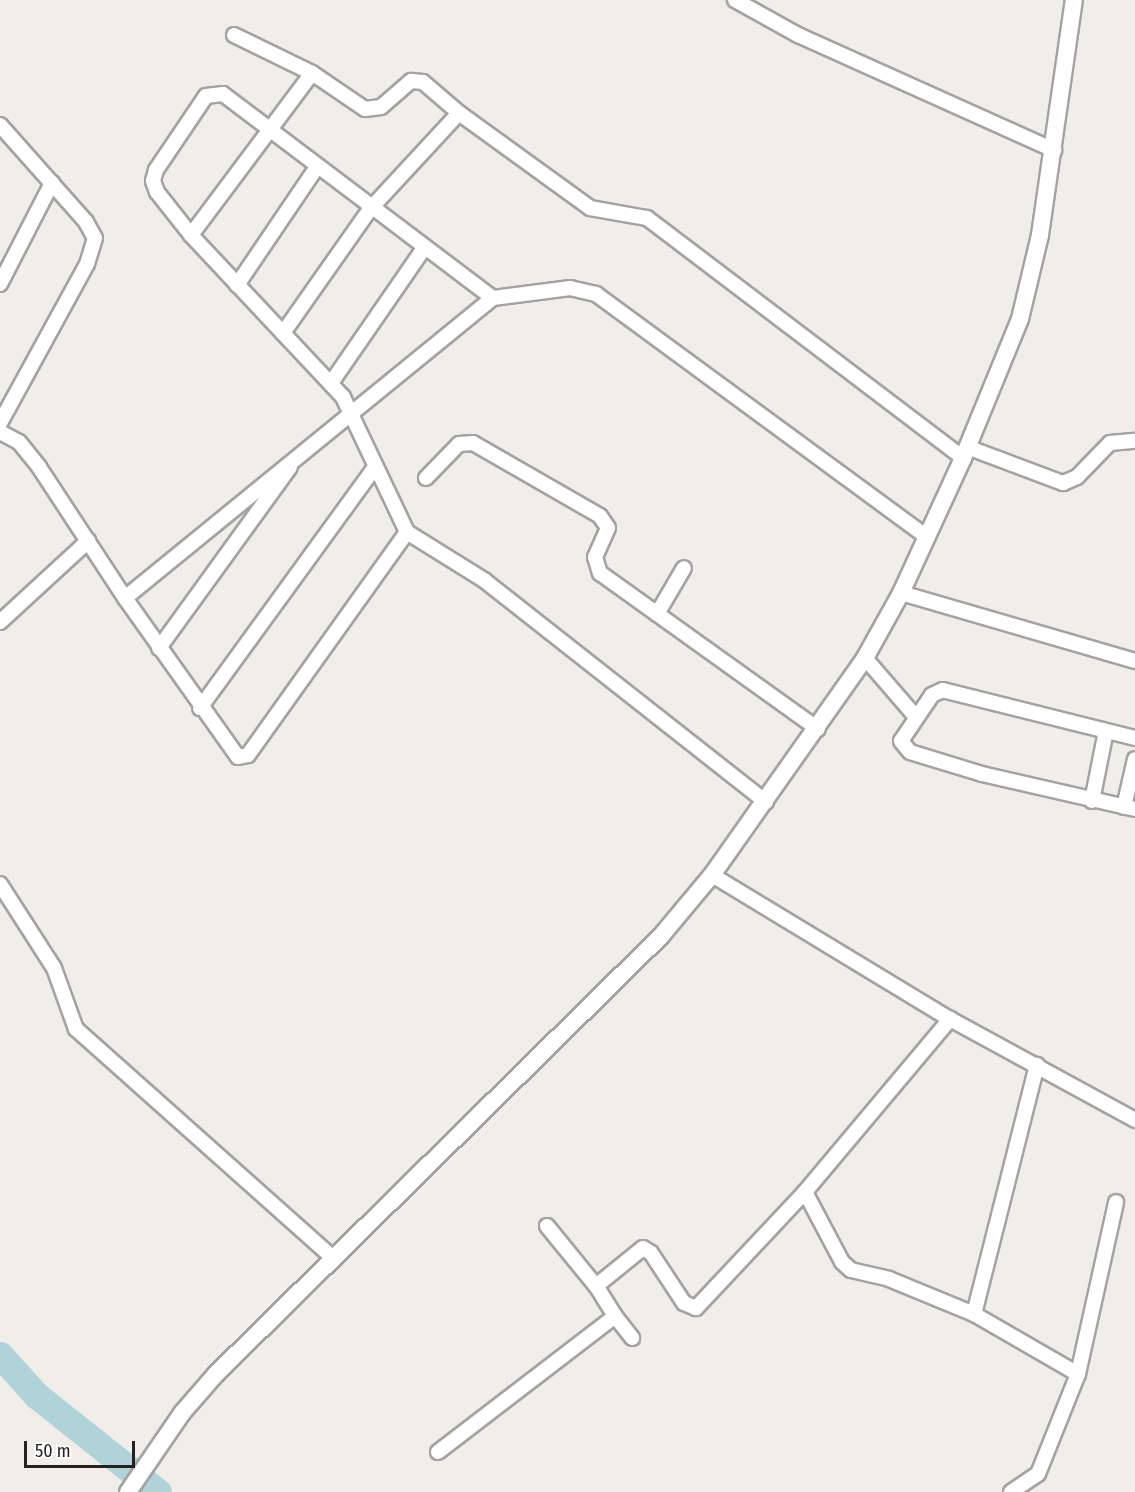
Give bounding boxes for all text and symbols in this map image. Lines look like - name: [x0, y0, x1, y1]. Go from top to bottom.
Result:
- scale bar: [27, 1429, 138, 1467]
- text: 50 m: [35, 1440, 71, 1462]

